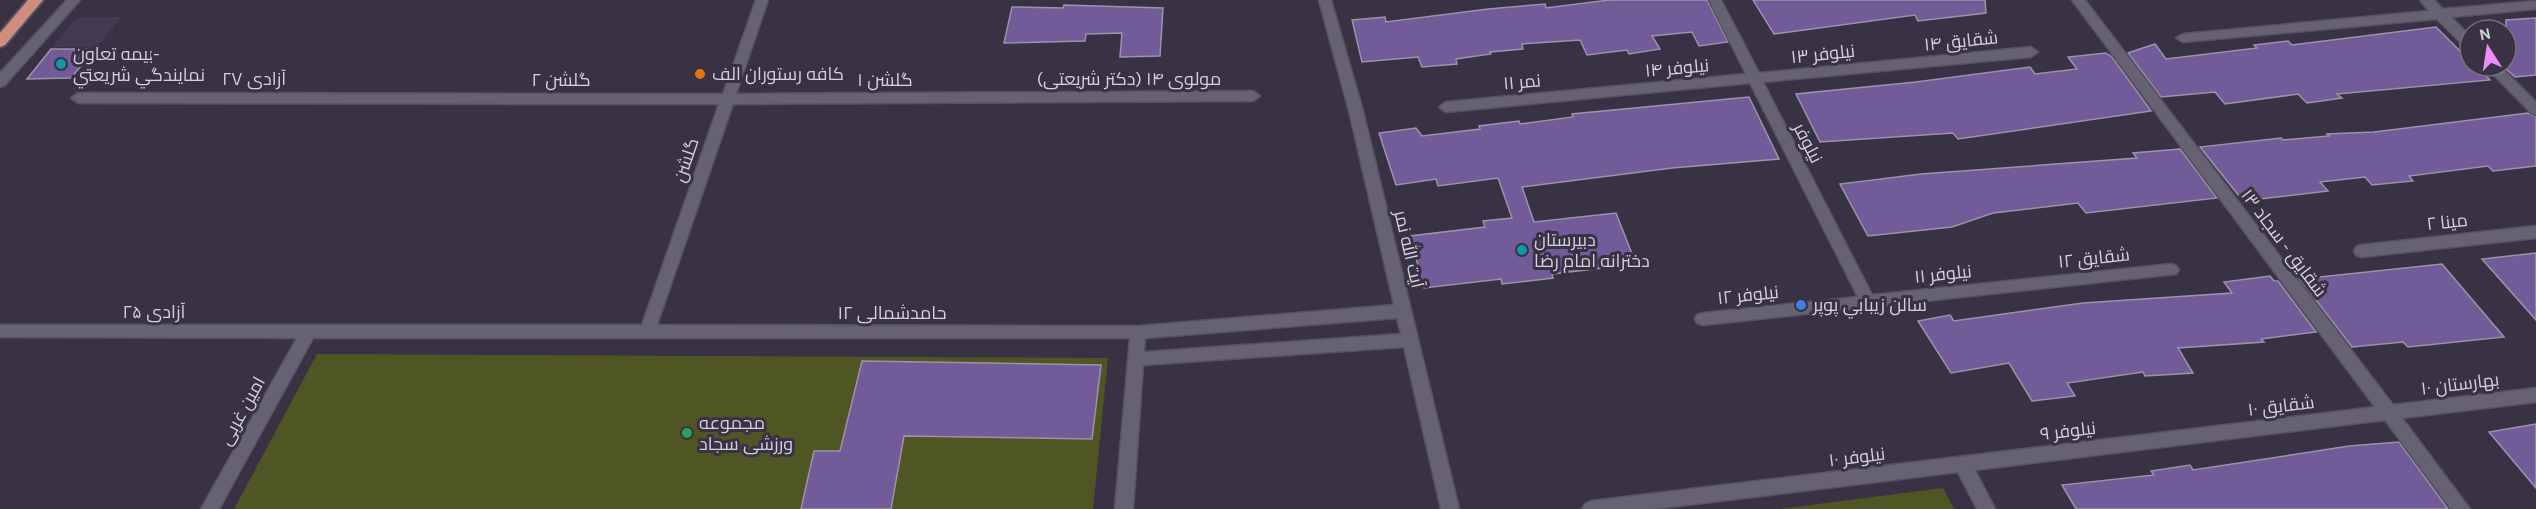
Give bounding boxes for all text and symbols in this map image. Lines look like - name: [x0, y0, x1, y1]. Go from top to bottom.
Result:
- north arrow: [2458, 18, 2518, 78]
- text: N: [2477, 23, 2493, 44]
- street label: شقایق ۱۴: [1923, 26, 1999, 57]
- street label: نیلوفر ۱۳: [1790, 40, 1856, 68]
- place label: بيمه تعاون- نمايندگي شريعتي: [73, 43, 205, 89]
- street label: نیلوفر ۱۴: [1644, 54, 1710, 82]
- marker: بيمه تعاون- نمايندگي شريعتي: [54, 57, 68, 71]
- place label: کافه رستوران الف: [712, 63, 844, 85]
- marker: کافه رستوران الف: [693, 67, 707, 81]
- street label: ۲۷ آزادی: [222, 68, 286, 90]
- street label: مولوی ۱۴ (دکتر شریعتی): [1037, 68, 1221, 90]
- street label: گلشن ۲: [531, 69, 591, 91]
- street label: گلشن ۱: [857, 69, 913, 91]
- street label: نمر ۱۱: [1502, 69, 1542, 95]
- street label: نیلوفر: [1788, 118, 1827, 167]
- street label: گلشن: [668, 135, 704, 185]
- street label: شقایق - سجاد ۱۳: [2236, 185, 2332, 302]
- street label: آیت الله نمر: [1389, 207, 1430, 290]
- street label: مینا ۲: [2425, 209, 2469, 235]
- place label: دبیرستان دخترانه امام رضا: [1534, 229, 1650, 273]
- marker: دبیرستان دخترانه امام رضا: [1515, 243, 1529, 257]
- street label: شقایق ۱۲: [2057, 243, 2131, 274]
- street label: نیلوفر ۱۱: [1913, 260, 1973, 288]
- street label: نیلوفر ۱۲: [1716, 281, 1780, 309]
- place label: سالن زيبابي پوپر: [1812, 294, 1927, 319]
- marker: سالن زيبابي پوپر: [1794, 298, 1808, 312]
- street label: آزادی ۲۵: [123, 301, 186, 323]
- street label: حامدشمالی ۱۲: [837, 302, 947, 324]
- street label: بهارستان ۱۰: [2420, 368, 2500, 400]
- street label: امین غربی: [214, 373, 270, 449]
- street label: شقایق ۱۰: [2246, 391, 2316, 422]
- place label: مجموعه ورزشی سجاد: [699, 412, 793, 455]
- street label: نیلوفر ۹: [2039, 417, 2097, 445]
- marker: مجموعه ورزشی سجاد: [680, 426, 694, 440]
- street label: نیلوفر ۱۰: [1828, 443, 1886, 471]

